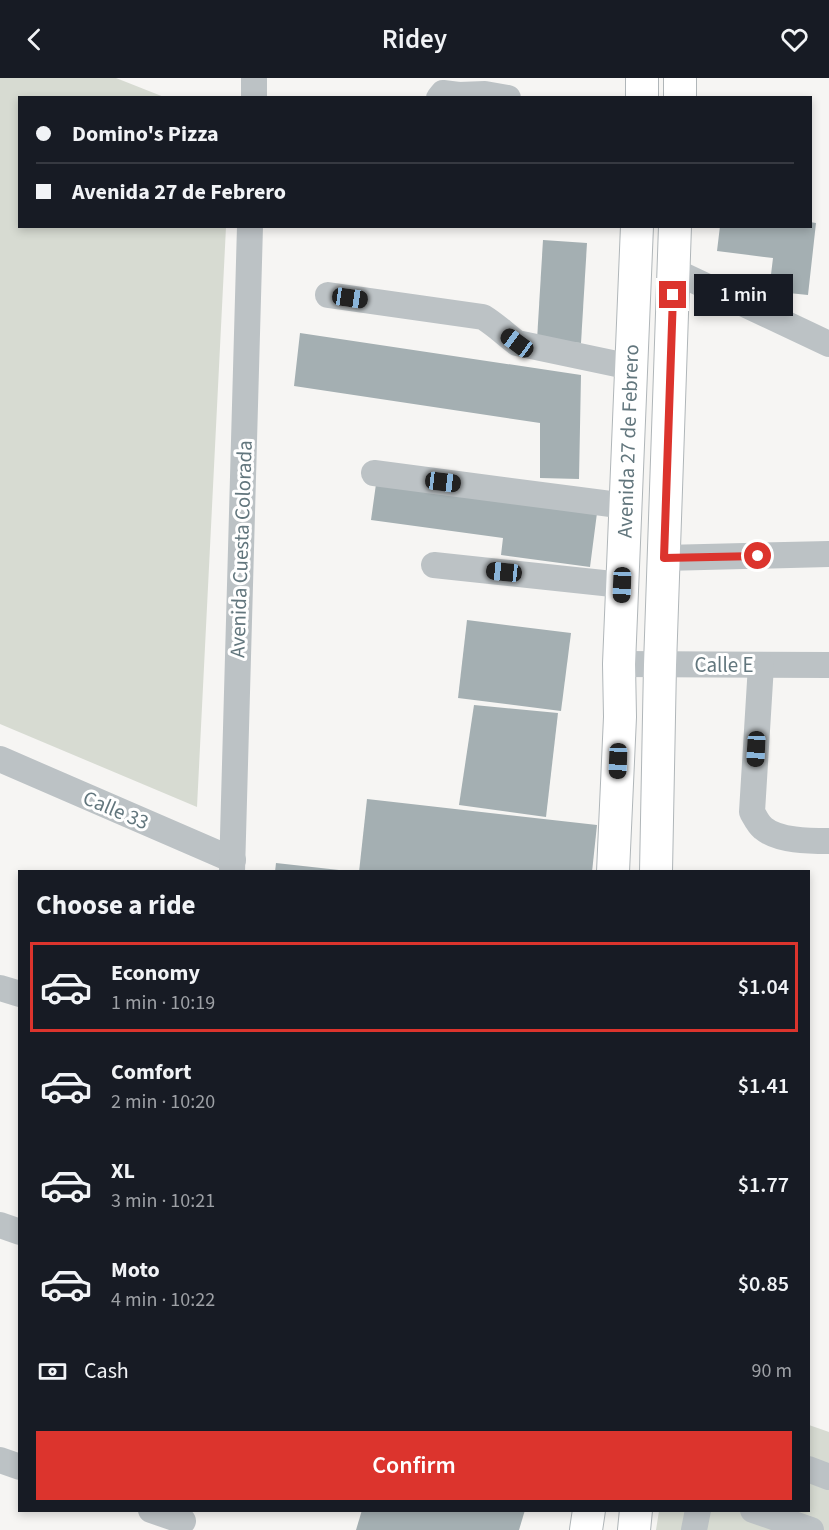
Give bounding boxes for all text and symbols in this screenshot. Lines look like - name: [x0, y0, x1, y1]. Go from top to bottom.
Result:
- text: Ridey: [382, 20, 447, 59]
- icon: back: [18, 23, 51, 56]
- icon: heart: [778, 23, 811, 56]
- text: Domino's Pizza: [72, 118, 219, 150]
- text: Avenida 27 de Febrero: [72, 176, 286, 208]
- callout: 1 min: [694, 274, 793, 316]
- route end: [659, 281, 686, 308]
- text: 1 min: [720, 281, 767, 309]
- car: [331, 287, 369, 309]
- car: [497, 325, 537, 361]
- street label: Avenida 27 de Febrero: [610, 344, 646, 538]
- street label: Avenida Cuesta Colorada: [222, 440, 260, 658]
- car: [424, 471, 462, 493]
- route start: [744, 542, 771, 569]
- car: [485, 561, 523, 583]
- car: [612, 567, 632, 603]
- street label: Calle E: [695, 650, 753, 680]
- car: [746, 731, 766, 767]
- car: [608, 743, 628, 779]
- street label: Calle 33: [78, 783, 154, 837]
- text: Choose a ride: [36, 886, 196, 925]
- text: Economy: [111, 957, 200, 989]
- icon: car: [39, 960, 93, 1014]
- text: $1.04: [738, 971, 789, 1003]
- text: 1 min · 10:19: [111, 989, 215, 1017]
- text: Comfort: [111, 1056, 192, 1088]
- icon: car: [39, 1059, 93, 1113]
- text: $1.41: [738, 1070, 789, 1102]
- text: 2 min · 10:20: [111, 1088, 215, 1116]
- text: XL: [111, 1155, 135, 1187]
- icon: car: [39, 1158, 93, 1212]
- text: $1.77: [738, 1169, 789, 1201]
- text: 3 min · 10:21: [111, 1187, 215, 1215]
- text: Moto: [111, 1254, 160, 1286]
- icon: car: [39, 1257, 93, 1311]
- text: $0.85: [738, 1268, 789, 1300]
- text: 4 min · 10:22: [111, 1286, 215, 1314]
- icon: cash: [36, 1355, 69, 1388]
- text: Cash: [84, 1355, 129, 1387]
- text: 90 m: [752, 1357, 792, 1385]
- button: Confirm: [36, 1431, 792, 1500]

